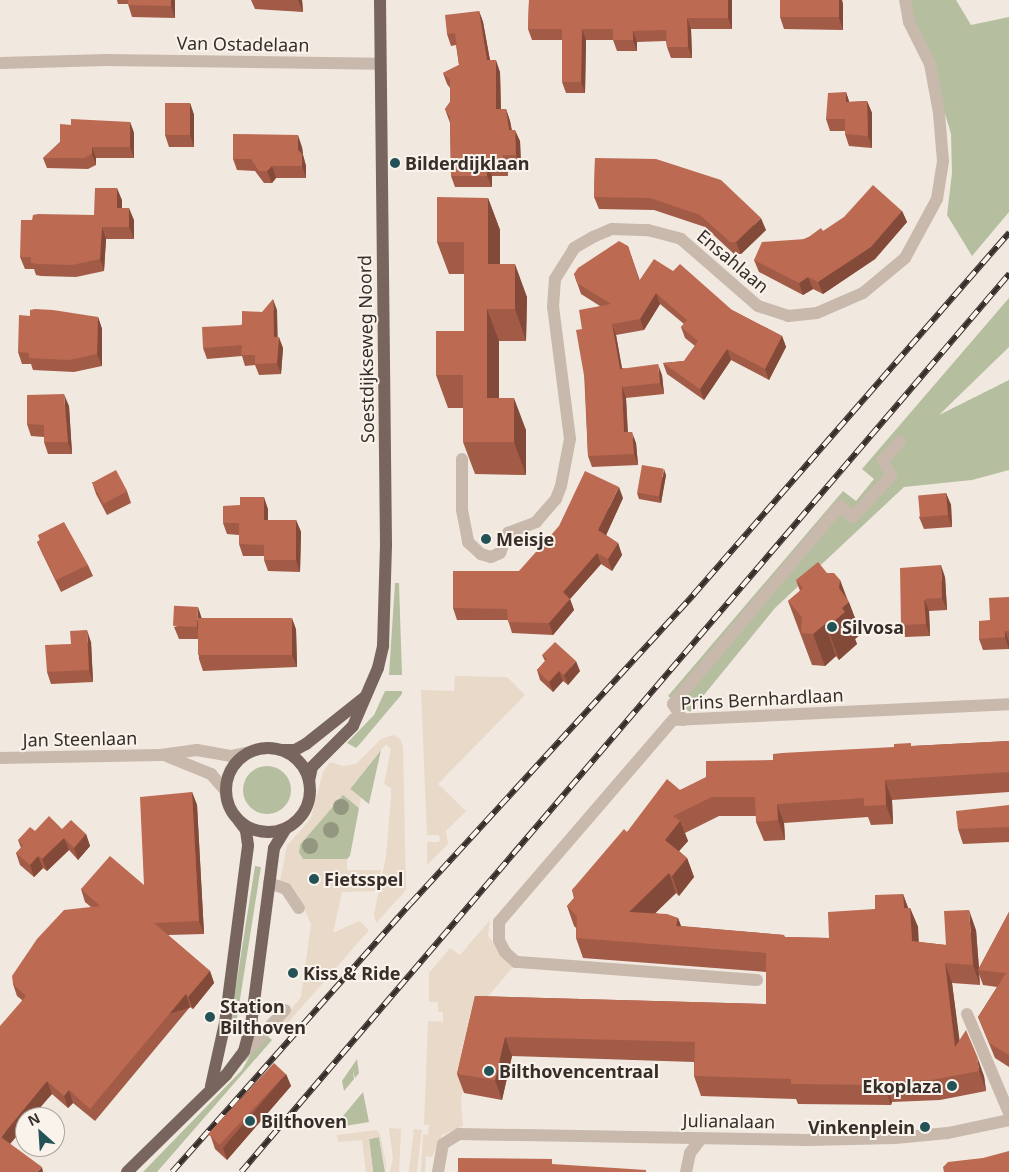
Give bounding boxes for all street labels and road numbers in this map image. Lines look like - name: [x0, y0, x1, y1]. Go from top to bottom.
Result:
- street label: Van Ostadelaan: [176, 32, 310, 56]
- street label: Ensahlaan: [693, 225, 773, 297]
- street label: Soestdijkseweg Noord: [354, 255, 378, 443]
- street label: Prins Bernhardlaan: [680, 684, 844, 714]
- street label: Jan Steenlaan: [23, 727, 137, 751]
- street label: Julianalaan: [683, 1109, 775, 1133]

